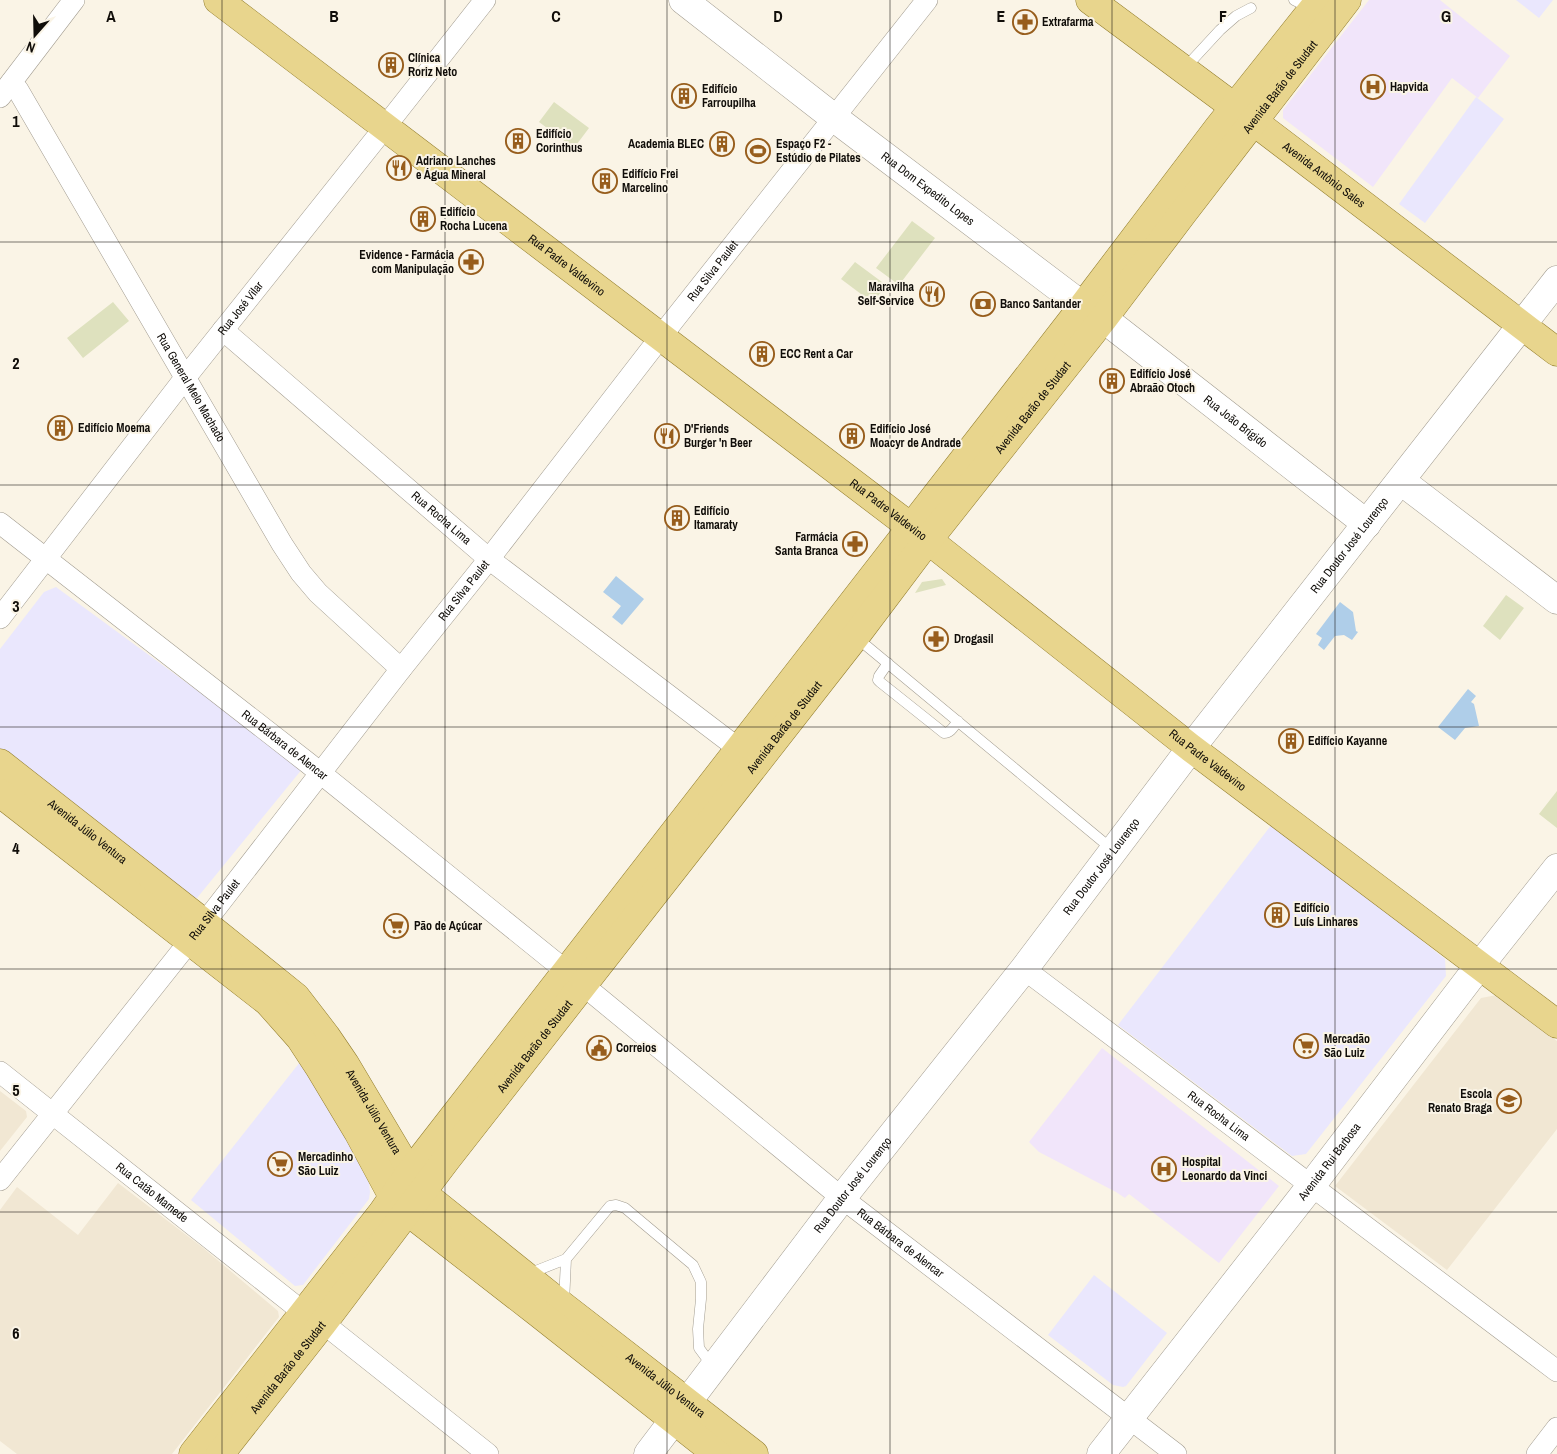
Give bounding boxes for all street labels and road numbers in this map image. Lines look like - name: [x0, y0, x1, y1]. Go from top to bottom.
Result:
- street label: Avenida Barão de Studart: [1239, 37, 1321, 138]
- street label: Avenida Antônio Sales: [1279, 138, 1368, 211]
- street label: Rua Dom Expedito Lopes: [878, 148, 978, 229]
- street label: Rua Padre Valdevino: [525, 231, 608, 300]
- street label: Rua Silva Paulet: [683, 237, 742, 305]
- street label: Rua José Vilar: [214, 278, 267, 339]
- street label: Rua General Melo Machado: [153, 330, 229, 445]
- street label: Avenida Barão de Studart: [991, 358, 1074, 458]
- street label: Rua João Brígido: [1200, 392, 1271, 451]
- street label: Rua Padre Valdevino: [846, 475, 930, 544]
- street label: Rua Rocha Lima: [408, 488, 475, 548]
- street label: Rua Doutor José Lourenço: [1307, 494, 1392, 597]
- street label: Rua Silva Paulet: [435, 557, 493, 624]
- street label: Avenida Barão de Studart: [742, 678, 826, 778]
- street label: Rua Bárbara de Alencar: [238, 706, 332, 784]
- street label: Rua Padre Valdevino: [1166, 726, 1249, 795]
- street label: Avenida Júlio Ventura: [44, 795, 131, 868]
- street label: Rua Doutor José Lourenço: [1059, 815, 1143, 918]
- street label: Rua Silva Paulet: [185, 876, 244, 944]
- street label: Avenida Barão de Studart: [493, 997, 576, 1097]
- street label: Avenida Júlio Ventura: [341, 1065, 405, 1158]
- street label: Rua Rocha Lima: [1184, 1087, 1254, 1145]
- street label: Avenida Rui Barbosa: [1294, 1119, 1365, 1205]
- street label: Rua Doutor José Lourenço: [810, 1134, 895, 1236]
- street label: Rua Catão Mamede: [113, 1159, 192, 1226]
- street label: Rua Bárbara de Alencar: [854, 1204, 948, 1282]
- street label: Avenida Barão de Studart: [246, 1318, 329, 1418]
- street label: Avenida Júlio Ventura: [622, 1349, 709, 1422]

